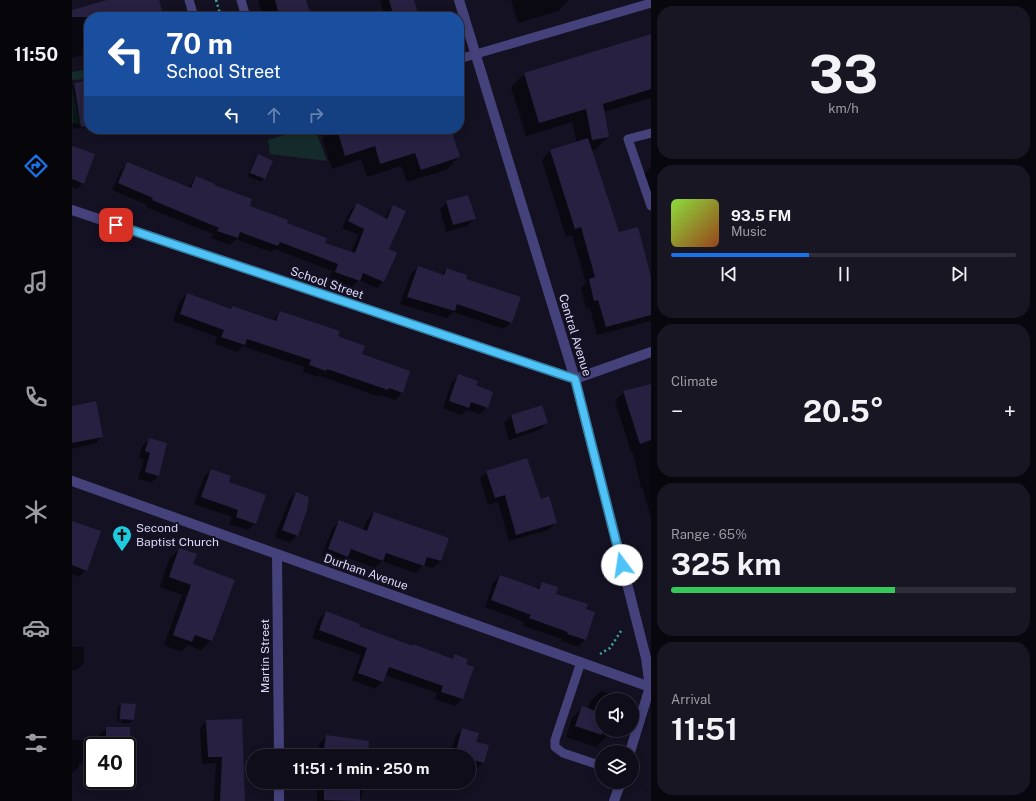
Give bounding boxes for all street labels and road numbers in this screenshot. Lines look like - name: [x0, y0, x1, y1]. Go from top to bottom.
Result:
- street label: School Street: [289, 264, 366, 302]
- street label: Central Avenue: [556, 292, 594, 378]
- street label: Durham Avenue: [322, 551, 410, 593]
- street label: Martin Street: [258, 619, 272, 693]

